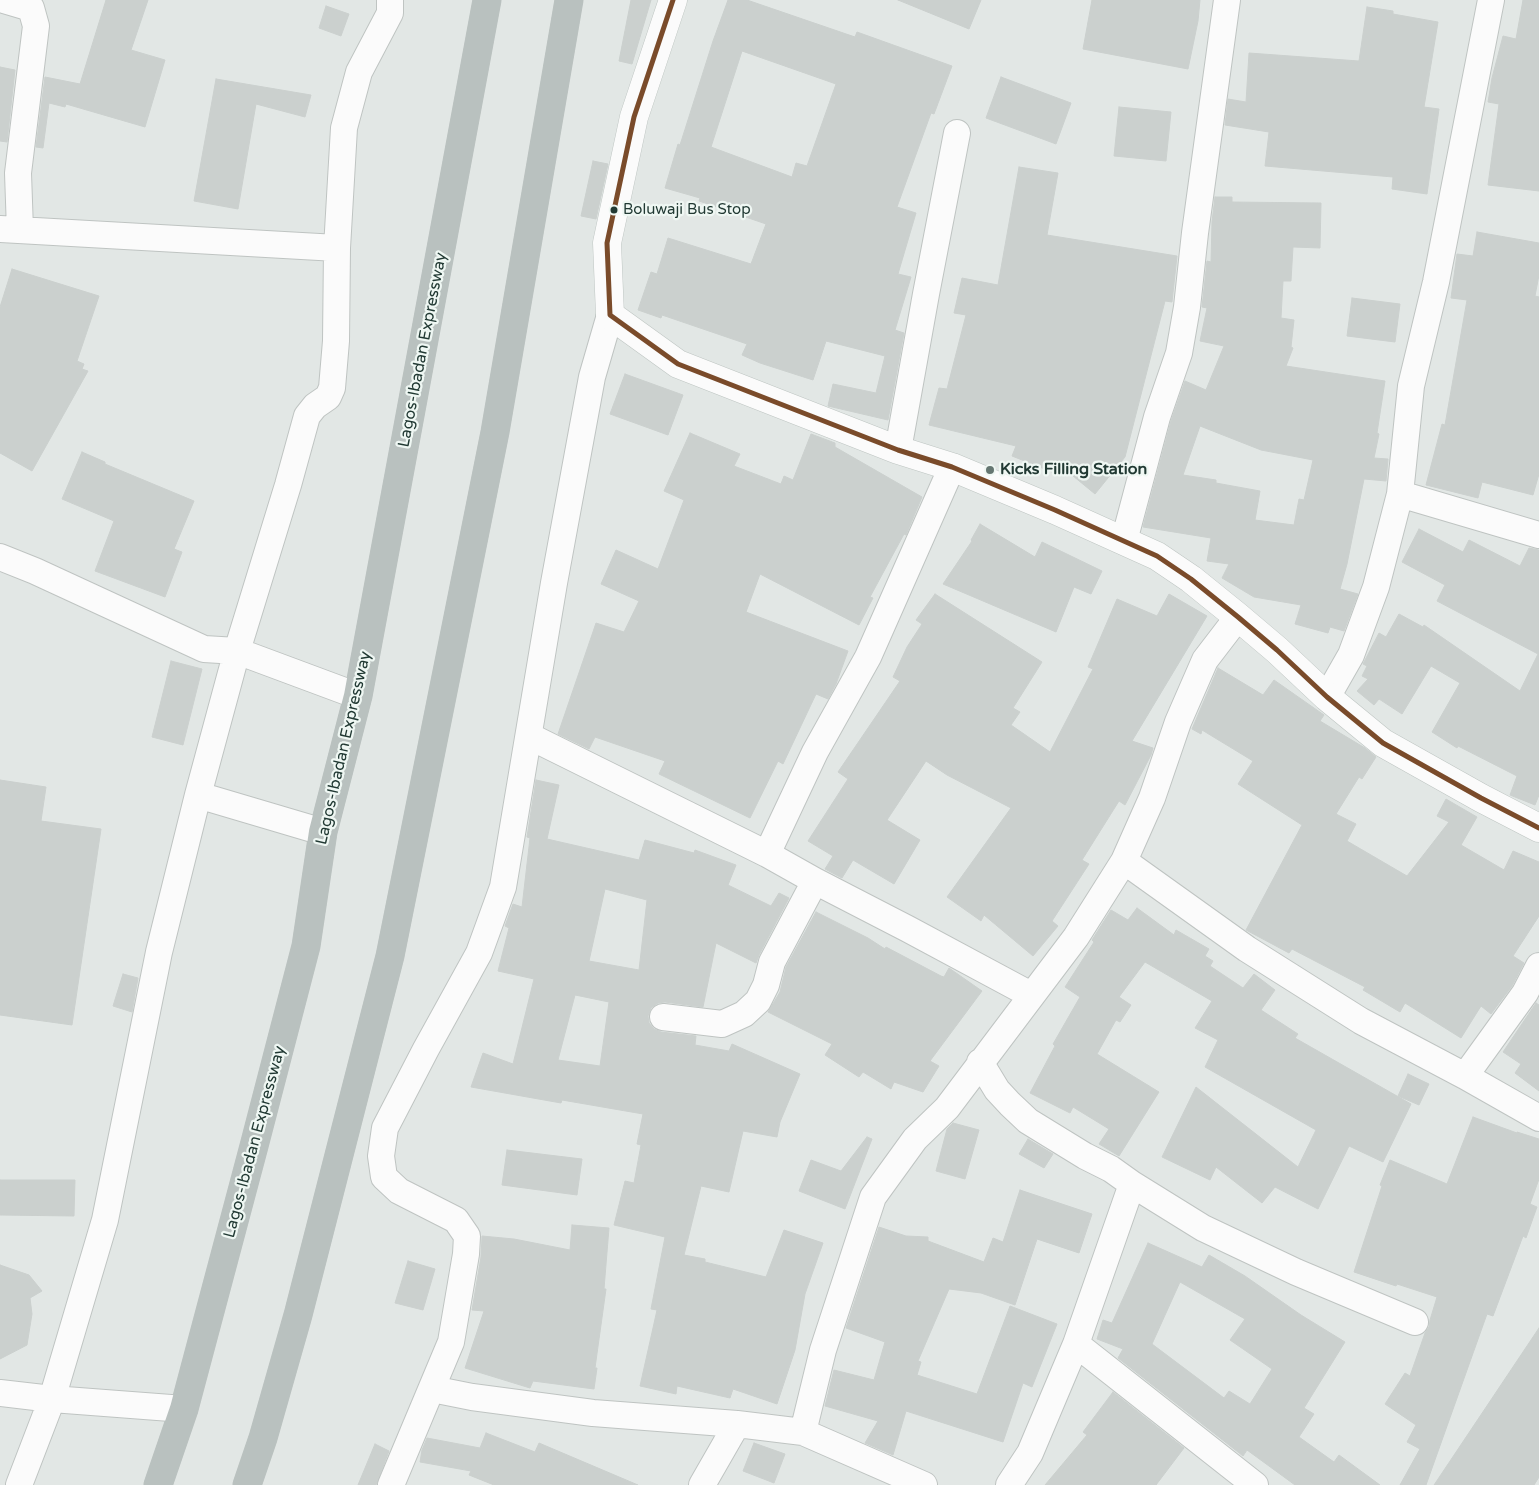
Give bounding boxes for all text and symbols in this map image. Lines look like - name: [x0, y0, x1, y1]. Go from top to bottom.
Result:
- place label: Boluwaji Bus Stop: [623, 201, 751, 219]
- marker: Boluwaji Bus Stop: [609, 205, 619, 215]
- street label: Lagos-Ibadan Expressway: [395, 251, 451, 449]
- place label: Kicks Filling Station: [1000, 460, 1147, 480]
- marker: Kicks Filling Station: [984, 464, 996, 476]
- street label: Lagos-Ibadan Expressway: [312, 649, 376, 847]
- street label: Lagos-Ibadan Expressway: [220, 1044, 290, 1240]

